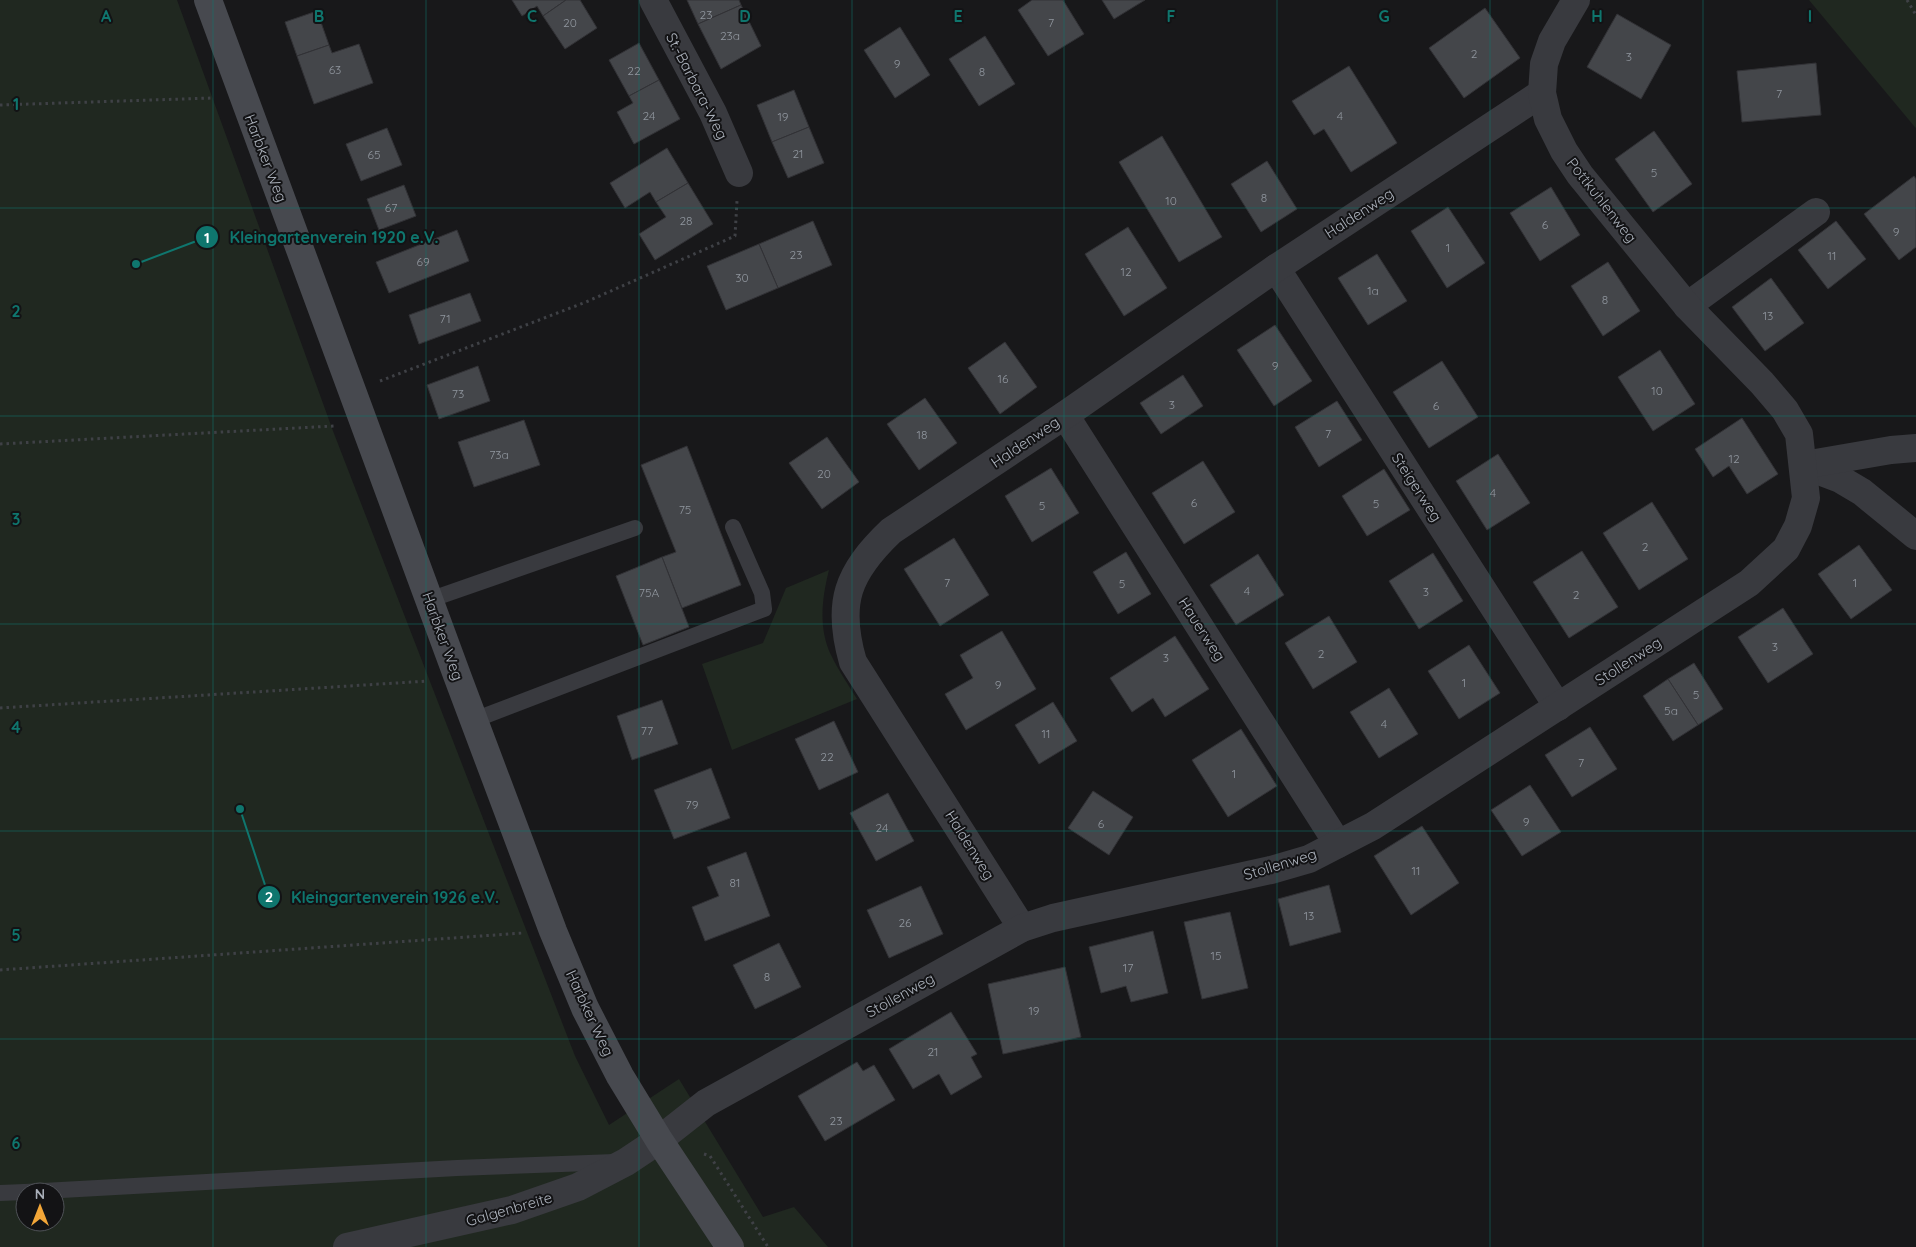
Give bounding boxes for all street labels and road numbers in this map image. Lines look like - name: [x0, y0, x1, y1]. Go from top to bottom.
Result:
- street label: St.-Barbara-Weg: [662, 29, 732, 143]
- street label: Harbker Weg: [240, 111, 292, 205]
- street label: Pottkuhlenweg: [1563, 154, 1641, 246]
- street label: Haldenweg: [1321, 184, 1397, 242]
- street label: Haldenweg: [987, 412, 1063, 472]
- street label: Steigerweg: [1388, 449, 1446, 525]
- street label: Harbker Weg: [418, 589, 468, 683]
- street label: Hauerweg: [1174, 593, 1230, 665]
- street label: Stollenweg: [1591, 632, 1665, 690]
- street label: Haldenweg: [941, 807, 999, 883]
- street label: Stollenweg: [1241, 844, 1319, 884]
- street label: Harbker Weg: [562, 967, 618, 1059]
- street label: Stollenweg: [862, 968, 938, 1022]
- street label: Galgenbreite: [464, 1188, 554, 1230]

